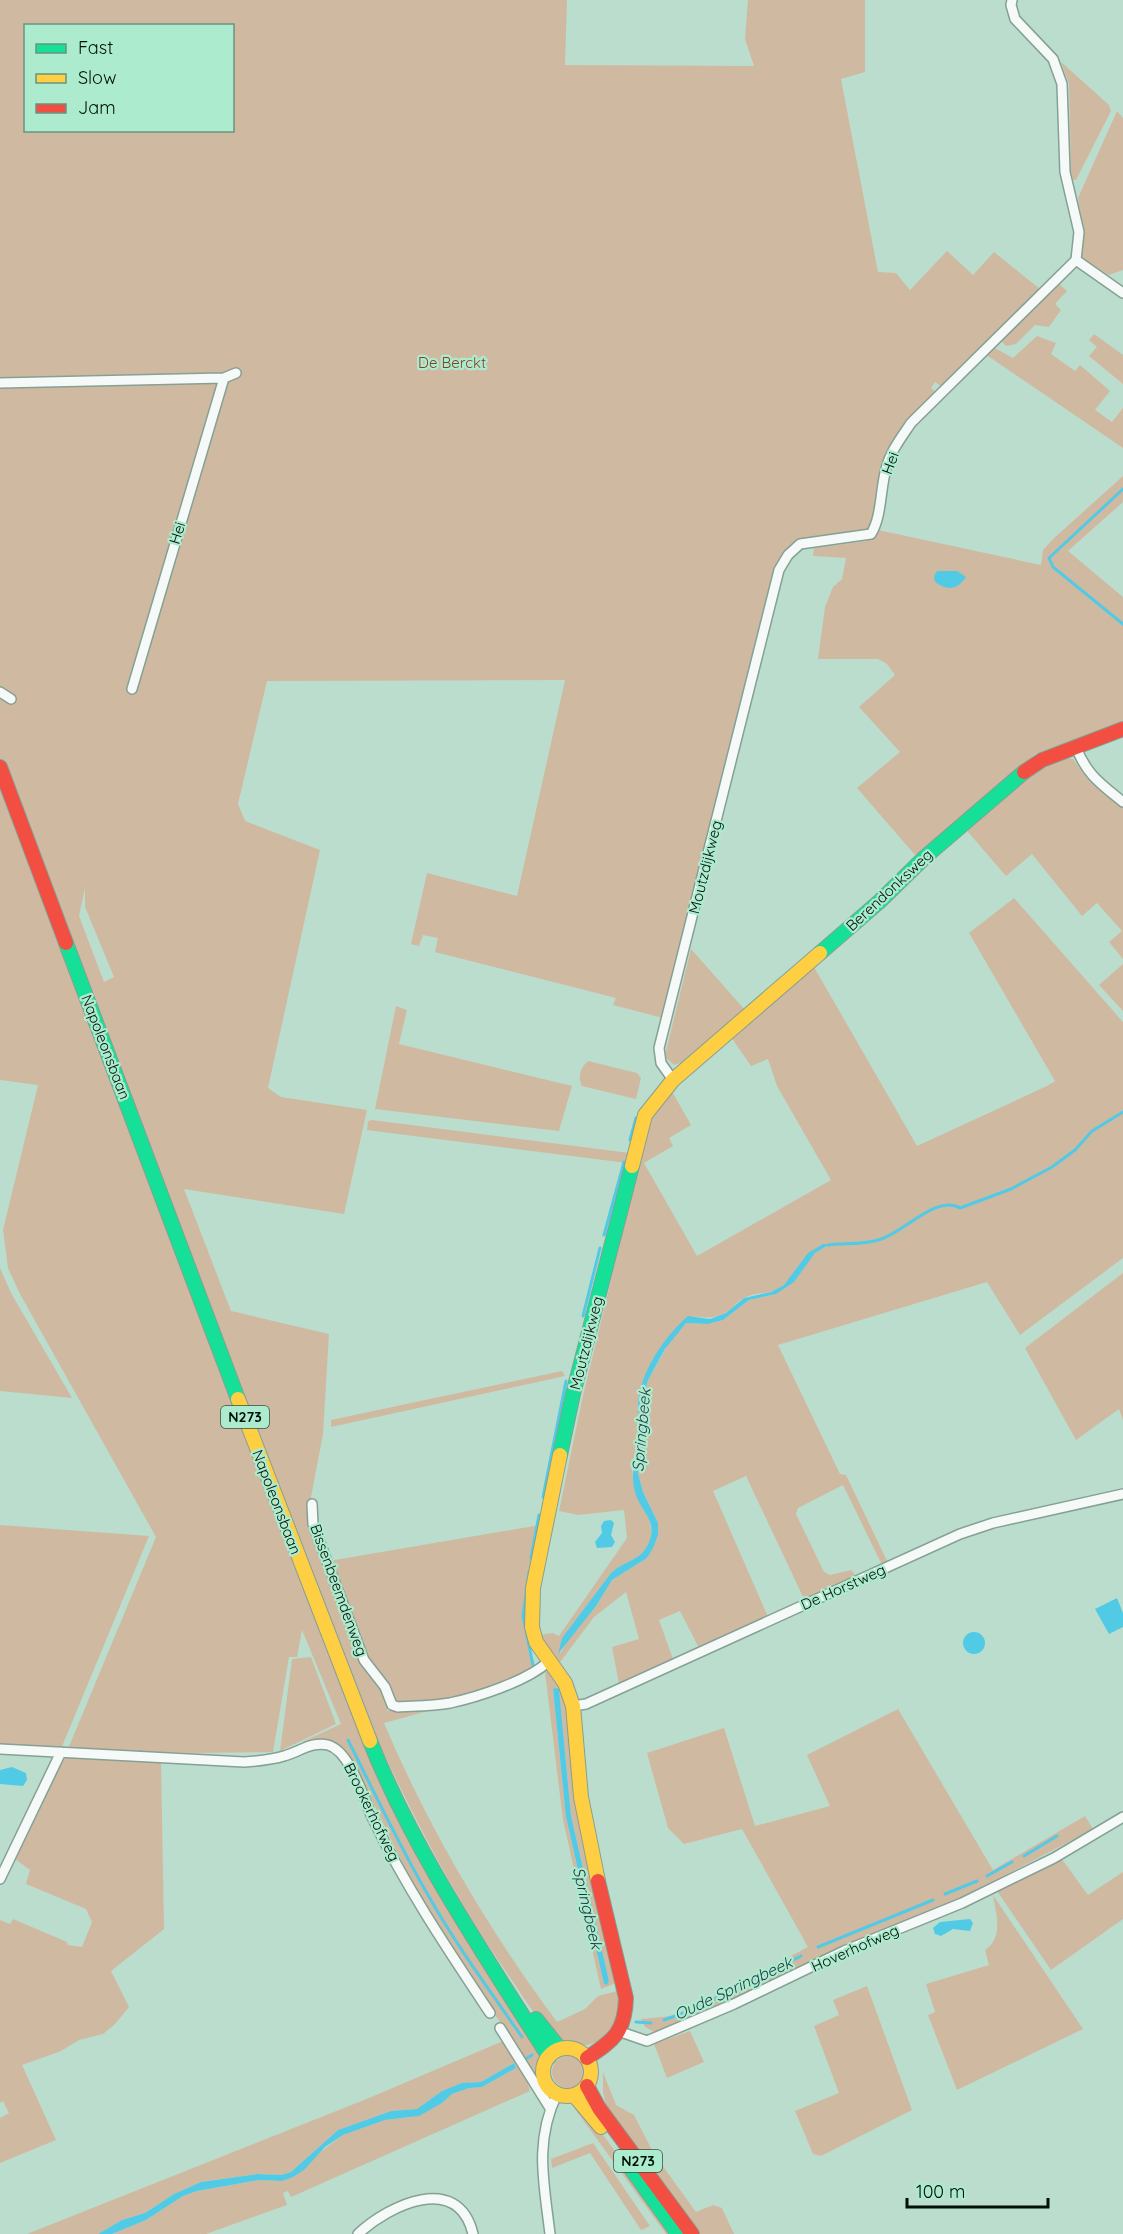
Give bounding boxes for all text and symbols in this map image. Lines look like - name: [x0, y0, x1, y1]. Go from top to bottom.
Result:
- legend: [24, 24, 234, 132]
- text: Fast: [78, 36, 113, 59]
- text: Slow: [78, 66, 116, 89]
- text: Jam: [78, 96, 116, 119]
- park label: De Berckt: [418, 353, 486, 372]
- street label: Hei: [877, 449, 903, 477]
- street label: Hei: [165, 519, 189, 547]
- street label: Moutzdijkweg: [684, 818, 726, 916]
- street label: Berendonksweg: [842, 845, 936, 935]
- street label: Napoleonsbaan: [77, 992, 135, 1102]
- street label: Moutzdijkweg: [565, 1294, 607, 1392]
- water label: Springbeek: [627, 1386, 655, 1473]
- road number: N273: [221, 1406, 269, 1428]
- street label: Napoleonsbaan: [248, 1447, 306, 1557]
- street label: Bissenbeemdenweg: [306, 1521, 372, 1659]
- street label: De Horstweg: [798, 1560, 888, 1614]
- street label: Brookerhofweg: [340, 1760, 404, 1864]
- water label: Springbeek: [569, 1865, 607, 1952]
- street label: Hoverhofweg: [808, 1920, 902, 1976]
- water label: Oude Springbeek: [671, 1951, 797, 2024]
- road number: N273: [614, 2150, 662, 2172]
- scale bar: [907, 2171, 1048, 2209]
- text: 100 m: [916, 2180, 965, 2203]

